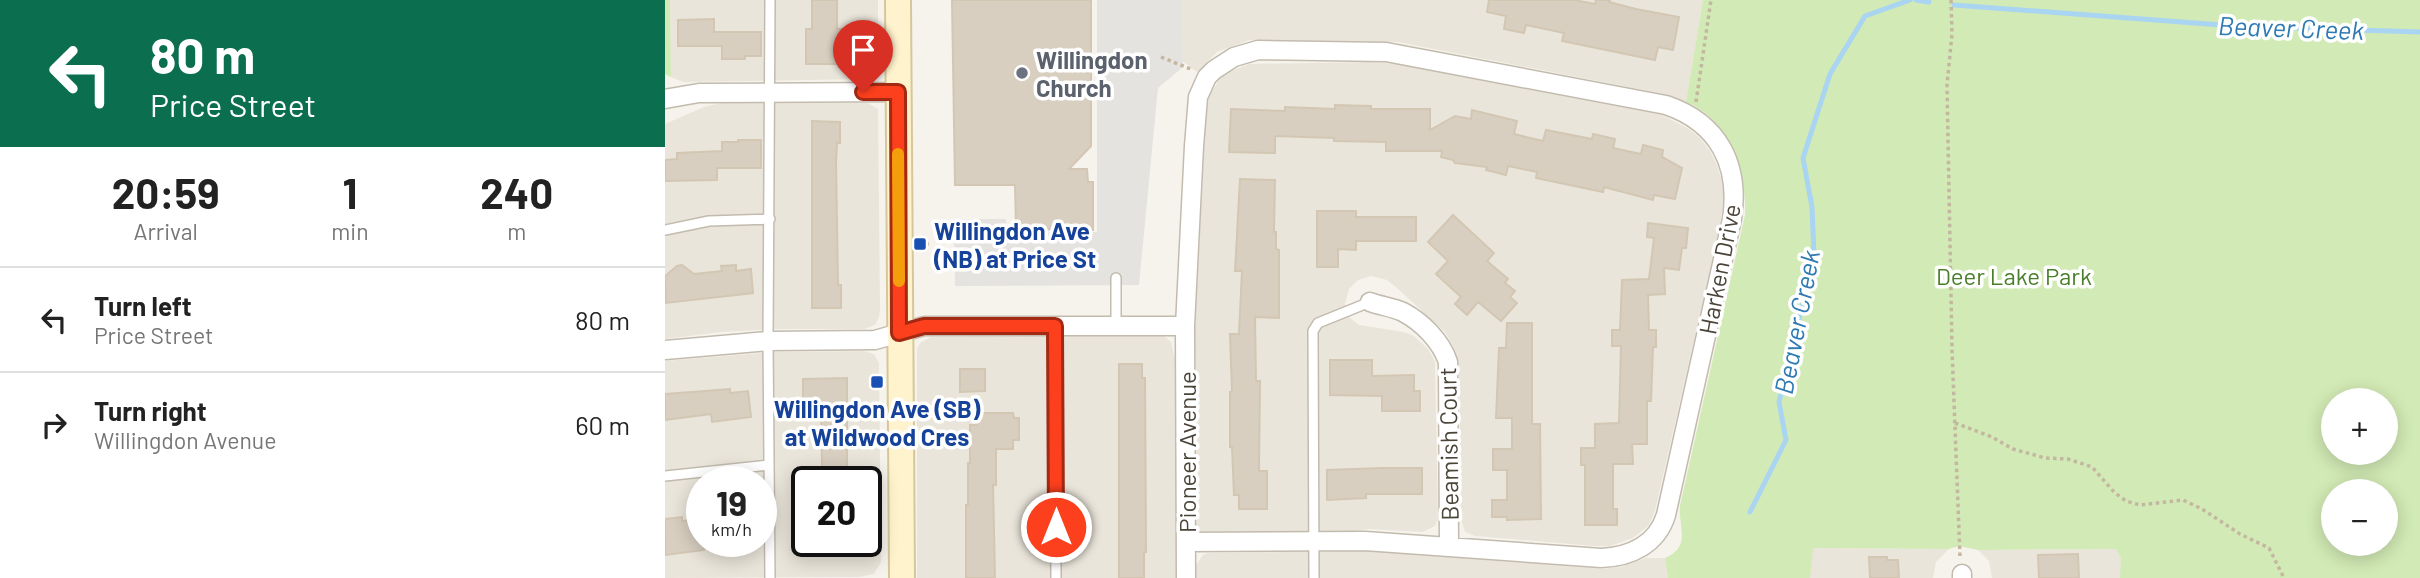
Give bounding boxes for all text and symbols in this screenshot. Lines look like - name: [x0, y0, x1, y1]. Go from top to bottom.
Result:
- water label: Beaver Creek: [2217, 9, 2365, 45]
- pin: [833, 20, 893, 92]
- text: 80 m: [150, 25, 255, 84]
- icon: left: [35, 28, 126, 119]
- icon: arrive: [844, 31, 882, 69]
- place label: Willingdon Church: [1036, 45, 1148, 102]
- marker: Willingdon Church: [1014, 65, 1030, 81]
- text: Price Street: [150, 85, 316, 123]
- text: 20:59: [112, 167, 219, 217]
- text: 1: [342, 167, 357, 217]
- text: 240: [480, 167, 553, 217]
- street label: Harken Drive: [1692, 201, 1746, 337]
- place label: Willingdon Ave (NB) at Price St: [933, 216, 1096, 273]
- text: Arrival: [133, 217, 198, 245]
- text: min: [331, 217, 369, 245]
- text: m: [507, 217, 526, 245]
- marker: Willingdon Ave (NB) at Price St: [912, 236, 928, 252]
- water label: Beaver Creek: [1767, 247, 1825, 397]
- park label: Deer Lake Park: [1936, 261, 2092, 290]
- text: Turn left: [94, 290, 192, 321]
- icon: left: [35, 301, 73, 339]
- text: 80 m: [575, 304, 630, 335]
- text: Price Street: [94, 321, 213, 349]
- street label: Beamish Court: [1432, 367, 1464, 521]
- street label: Pioneer Avenue: [1172, 371, 1201, 533]
- marker: Willingdon Ave (SB) at Wildwood Cres: [869, 374, 885, 390]
- map controls: [2321, 388, 2398, 556]
- button: +: [2321, 388, 2398, 465]
- place label: Willingdon Ave (SB) at Wildwood Cres: [774, 394, 981, 451]
- text: Turn right: [94, 395, 207, 426]
- icon: right: [35, 406, 73, 444]
- text: 60 m: [575, 409, 630, 440]
- text: Willingdon Avenue: [94, 426, 276, 454]
- speed limit sign: 20: [791, 466, 882, 557]
- button: −: [2321, 479, 2398, 556]
- text: 19: [716, 481, 747, 523]
- position arrow: [1019, 490, 1093, 564]
- text: km/h: [711, 518, 752, 540]

